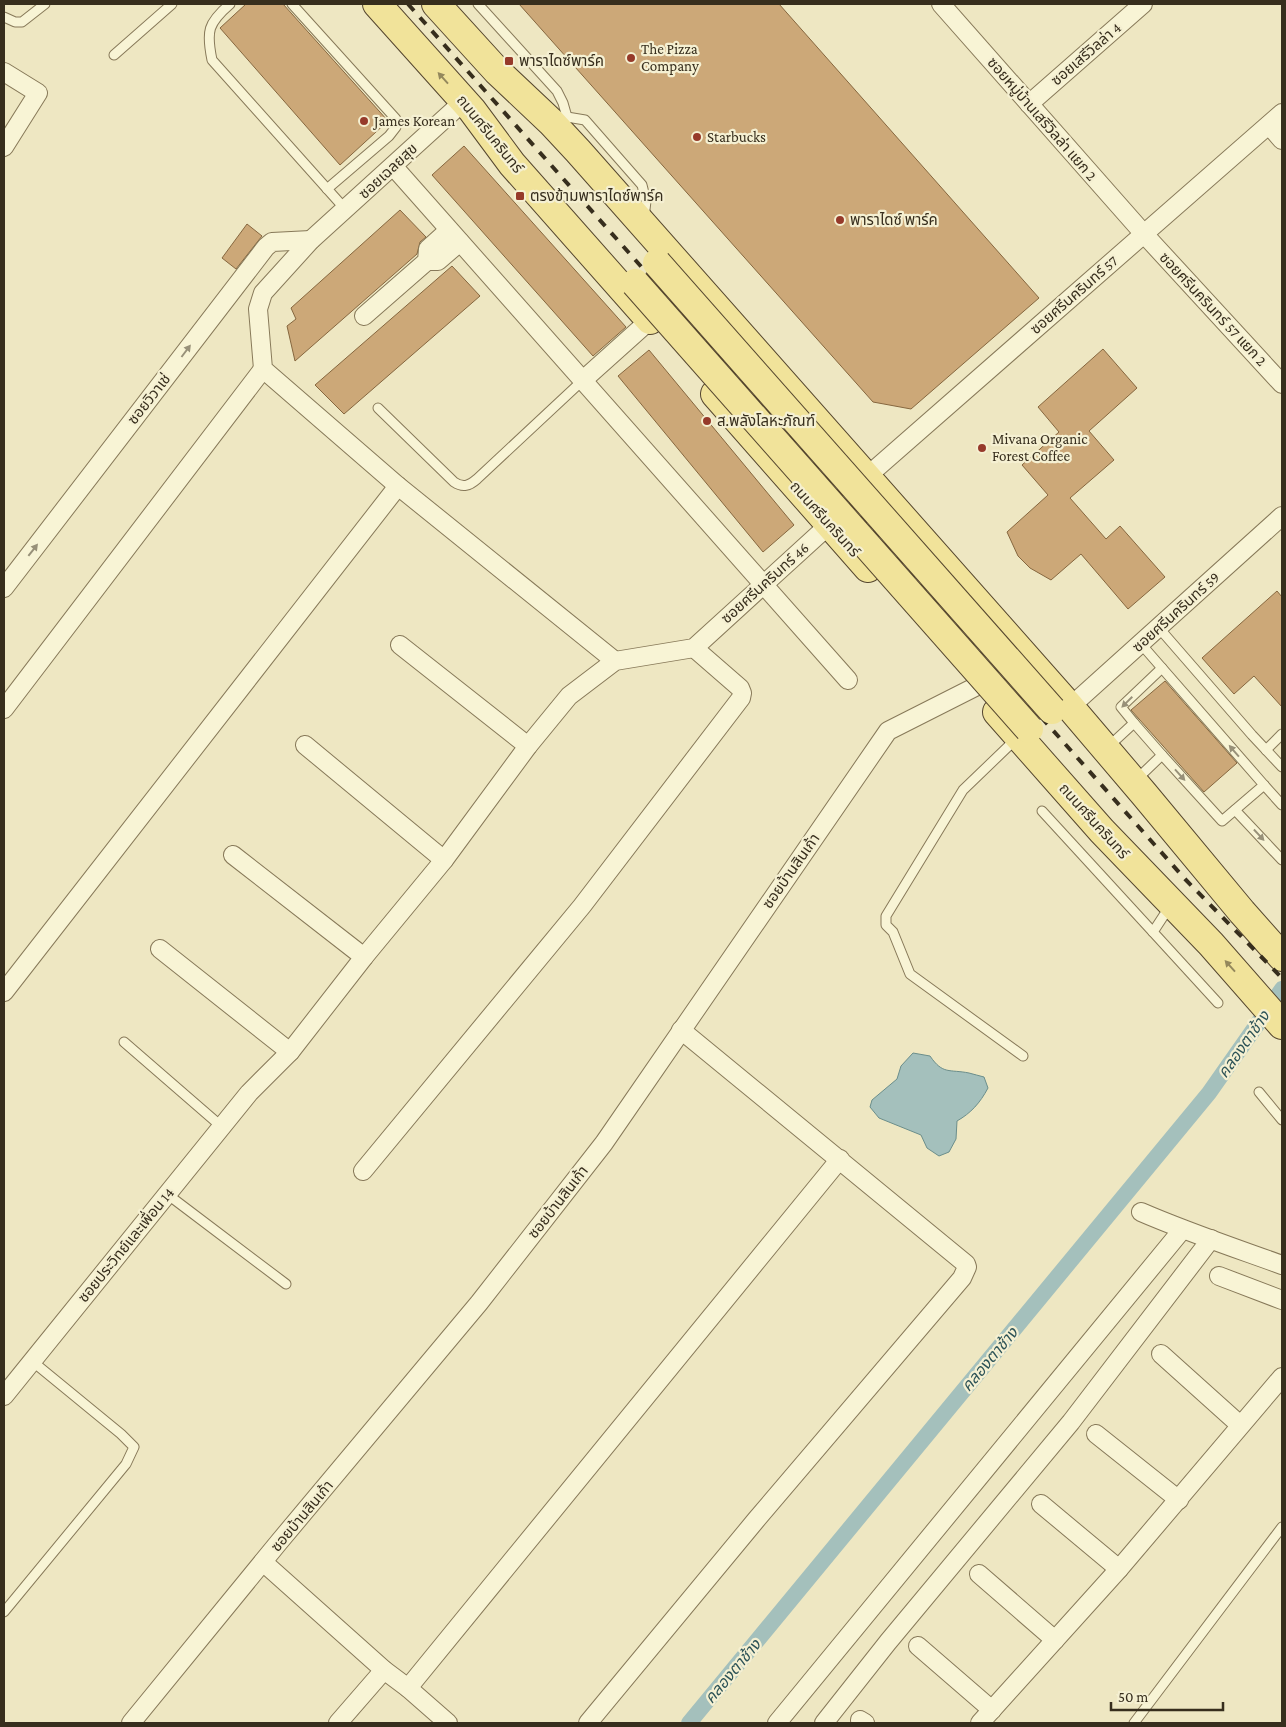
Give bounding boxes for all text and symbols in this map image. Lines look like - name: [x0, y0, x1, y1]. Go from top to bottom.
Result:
- street label: ซอยเสรีวิลล่า 4: [1047, 19, 1124, 89]
- place label: The Pizza Company: [641, 41, 699, 75]
- marker: The Pizza Company: [625, 52, 637, 64]
- place label: พาราไดซ์พาร์ค: [519, 53, 604, 69]
- street label: ซอยหมู่บ้านเสรีวิลล่า แยก 2: [983, 54, 1101, 184]
- marker: พาราไดซ์พาร์ค: [503, 55, 515, 67]
- one-way arrow: [437, 72, 449, 84]
- street label: ถนนศรีนครินทร์: [454, 92, 527, 177]
- place label: James Korean: [372, 113, 455, 130]
- marker: James Korean: [358, 115, 370, 127]
- place label: Starbucks: [707, 129, 766, 145]
- marker: Starbucks: [691, 131, 703, 143]
- street label: ซอยเฉลยสุข: [356, 140, 421, 203]
- place label: ตรงข้ามพาราไดซ์พาร์ค: [530, 188, 663, 204]
- marker: ตรงข้ามพาราไดซ์พาร์ค: [514, 190, 526, 202]
- place label: พาราไดซ์ พาร์ค: [850, 212, 938, 228]
- marker: พาราไดซ์ พาร์ค: [834, 214, 846, 226]
- street label: ซอยศรีนครินทร์ 57 แยก 2: [1156, 249, 1270, 369]
- street label: ซอยศรีนครินทร์ 57: [1027, 253, 1121, 337]
- one-way arrow: [180, 345, 191, 358]
- street label: ซอยวิวาเช่: [124, 370, 174, 427]
- place label: ส.พลังโลหะภัณฑ์: [717, 413, 815, 429]
- marker: ส.พลังโลหะภัณฑ์: [701, 415, 713, 427]
- place label: Mivana Organic Forest Coffee: [992, 431, 1088, 464]
- marker: Mivana Organic Forest Coffee: [976, 442, 988, 454]
- street label: ถนนศรีนครินทร์: [787, 478, 863, 560]
- street label: ซอยศรีนครินทร์ 46: [718, 540, 812, 626]
- one-way arrow: [28, 544, 39, 557]
- street label: ซอยศรีนครินทร์ 59: [1129, 569, 1223, 655]
- one-way arrow: [1121, 696, 1133, 708]
- one-way arrow: [1228, 745, 1240, 757]
- one-way arrow: [1175, 769, 1186, 782]
- street label: ถนนศรีนครินทร์: [1056, 780, 1132, 862]
- one-way arrow: [1253, 829, 1265, 841]
- street label: ซอยบ้านสินเก้า: [759, 831, 823, 911]
- one-way arrow: [1224, 961, 1236, 973]
- water label: คลองตาช้าง: [1214, 1007, 1273, 1081]
- street label: ซอยบ้านสินเก้า: [525, 1163, 591, 1241]
- street label: ซอยประวิทย์และเพื่อน 14: [73, 1183, 177, 1305]
- water label: คลองตาช้าง: [958, 1323, 1022, 1394]
- street label: ซอยบ้านสินเก้า: [268, 1477, 336, 1555]
- water label: คลองตาช้าง: [701, 1635, 765, 1706]
- scale bar: [1111, 1680, 1224, 1712]
- text: 50 m: [1118, 1689, 1148, 1705]

